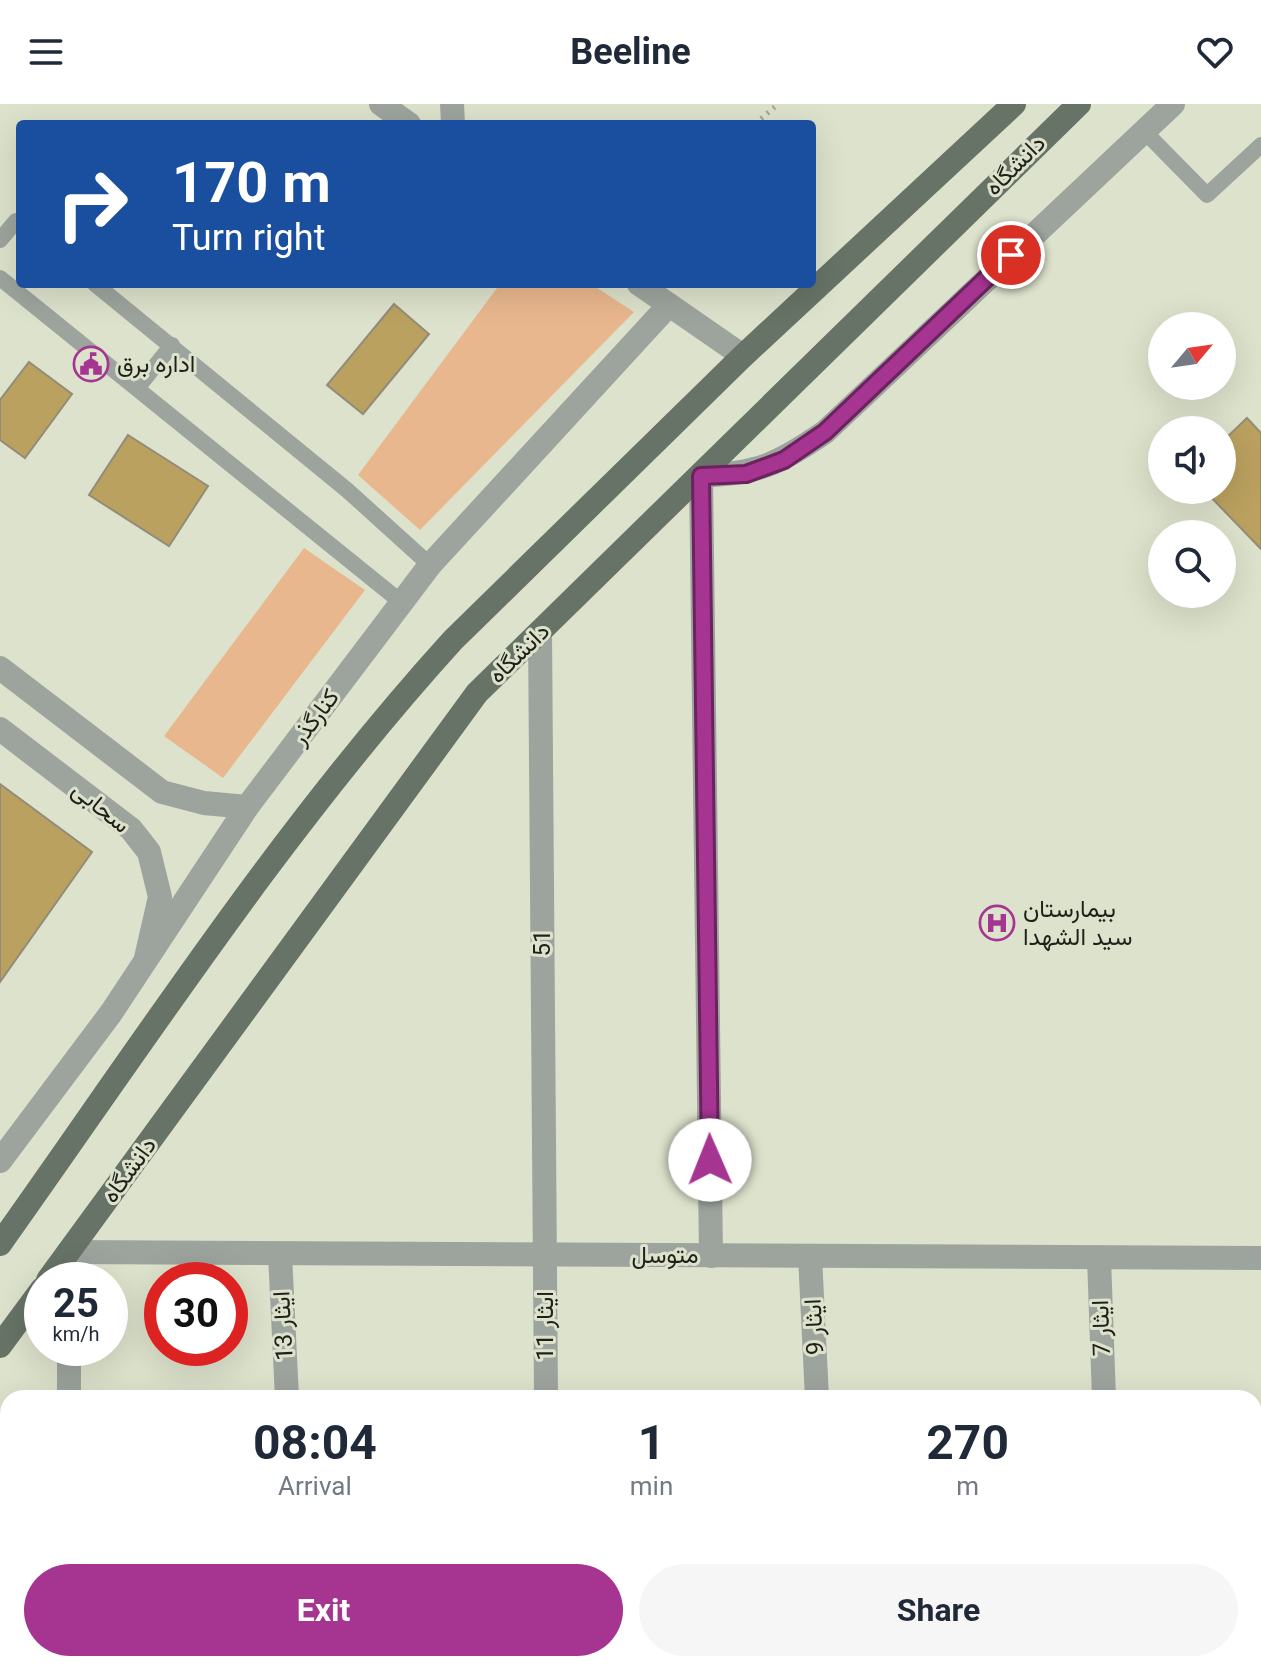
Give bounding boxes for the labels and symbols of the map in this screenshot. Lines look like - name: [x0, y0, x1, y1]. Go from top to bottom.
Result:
- street label: دانشگاه: [979, 129, 1051, 201]
- pin: [977, 221, 1045, 289]
- north arrow: [1148, 312, 1236, 400]
- public building icon: اداره برق: [72, 345, 110, 383]
- place label: اداره برق: [117, 350, 195, 379]
- street label: دانشگاه: [483, 617, 555, 689]
- street label: کنارگذر: [284, 684, 346, 752]
- street label: سحابی: [66, 775, 136, 839]
- place label: بیمارستان سید الشهدا: [1023, 895, 1132, 952]
- hospital icon: بیمارستان سید الشهدا: [978, 904, 1016, 942]
- street label: 51: [528, 930, 556, 956]
- position arrow: [668, 1118, 752, 1202]
- street label: دانشگاه: [96, 1132, 162, 1208]
- street label: متوسل: [631, 1241, 699, 1270]
- speed limit sign: 30: [144, 1262, 248, 1366]
- street label: ایثار 13: [267, 1290, 300, 1362]
- street label: ایثار 11: [531, 1291, 560, 1361]
- street label: ایثار 9: [799, 1298, 830, 1356]
- street label: ایثار 7: [1086, 1299, 1117, 1357]

